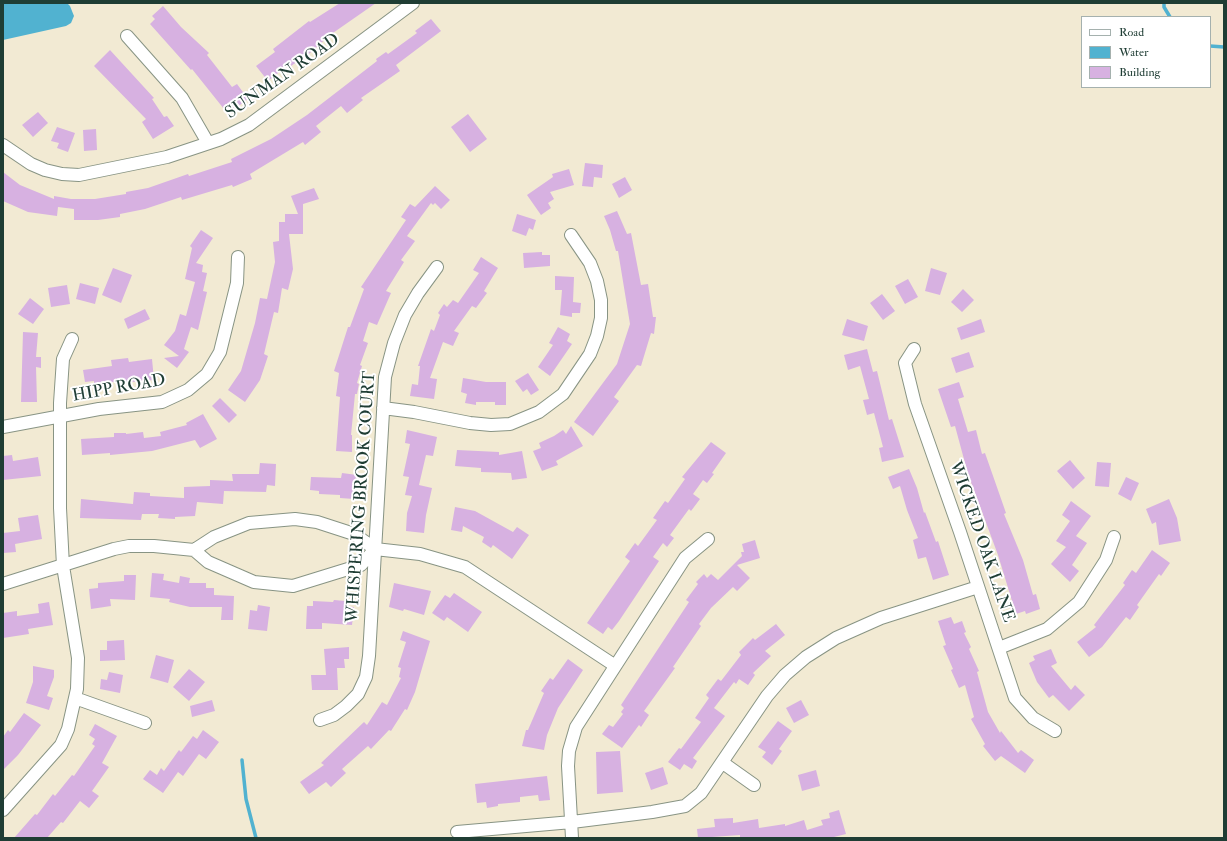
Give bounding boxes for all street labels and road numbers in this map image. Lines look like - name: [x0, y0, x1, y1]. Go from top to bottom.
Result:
- street label: SUNMAN ROAD: [222, 30, 344, 124]
- street label: WHISPERING BROOK COURT: [343, 370, 381, 624]
- street label: HIPP ROAD: [71, 371, 167, 407]
- street label: WICKED OAK LANE: [944, 459, 1018, 625]

